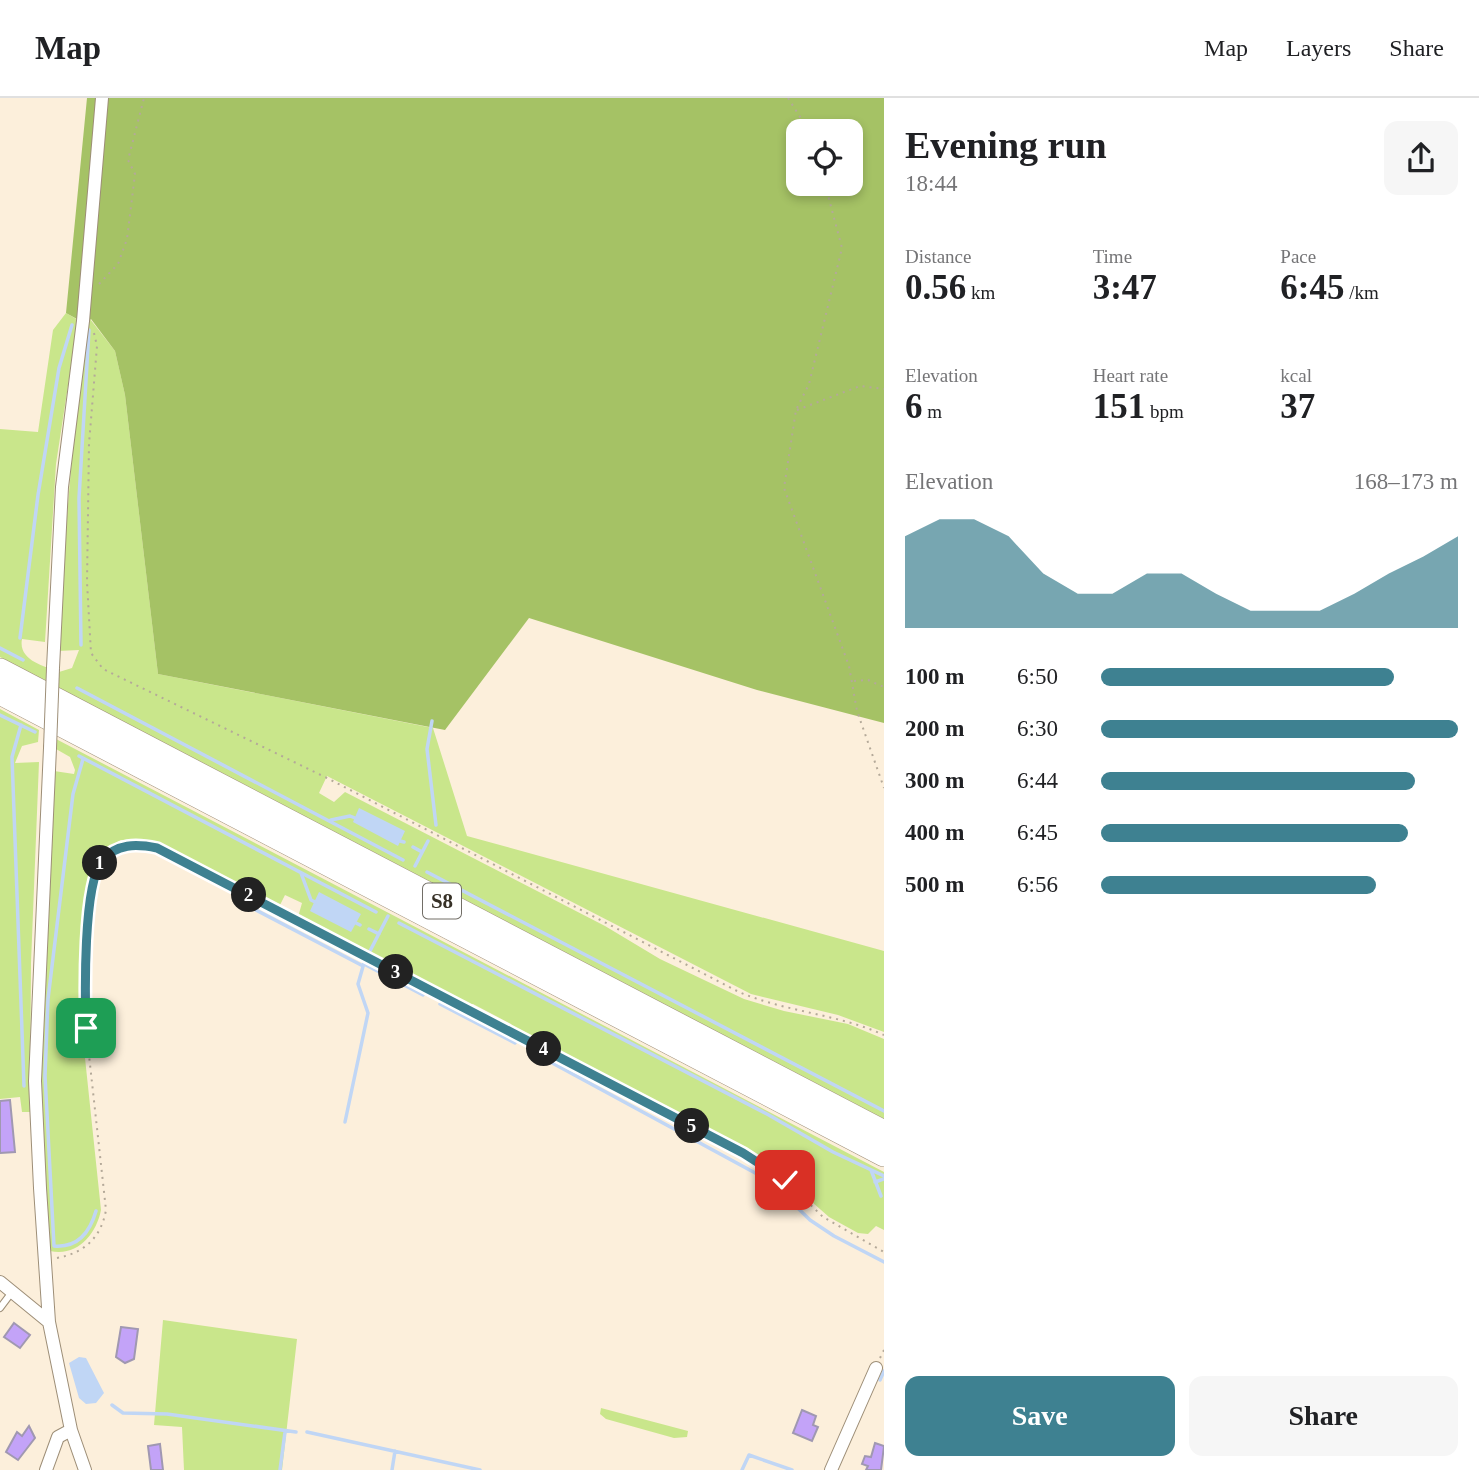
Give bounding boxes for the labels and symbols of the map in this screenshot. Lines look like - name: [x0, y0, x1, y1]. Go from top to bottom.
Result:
- pin: 1: [82, 846, 118, 880]
- pin: 2: [232, 878, 266, 912]
- road number: S8: [423, 884, 461, 918]
- pin: 3: [378, 954, 414, 990]
- pin: [56, 998, 116, 1058]
- pin: 4: [526, 1032, 562, 1066]
- pin: 5: [674, 1108, 710, 1144]
- pin: [755, 1150, 815, 1210]

